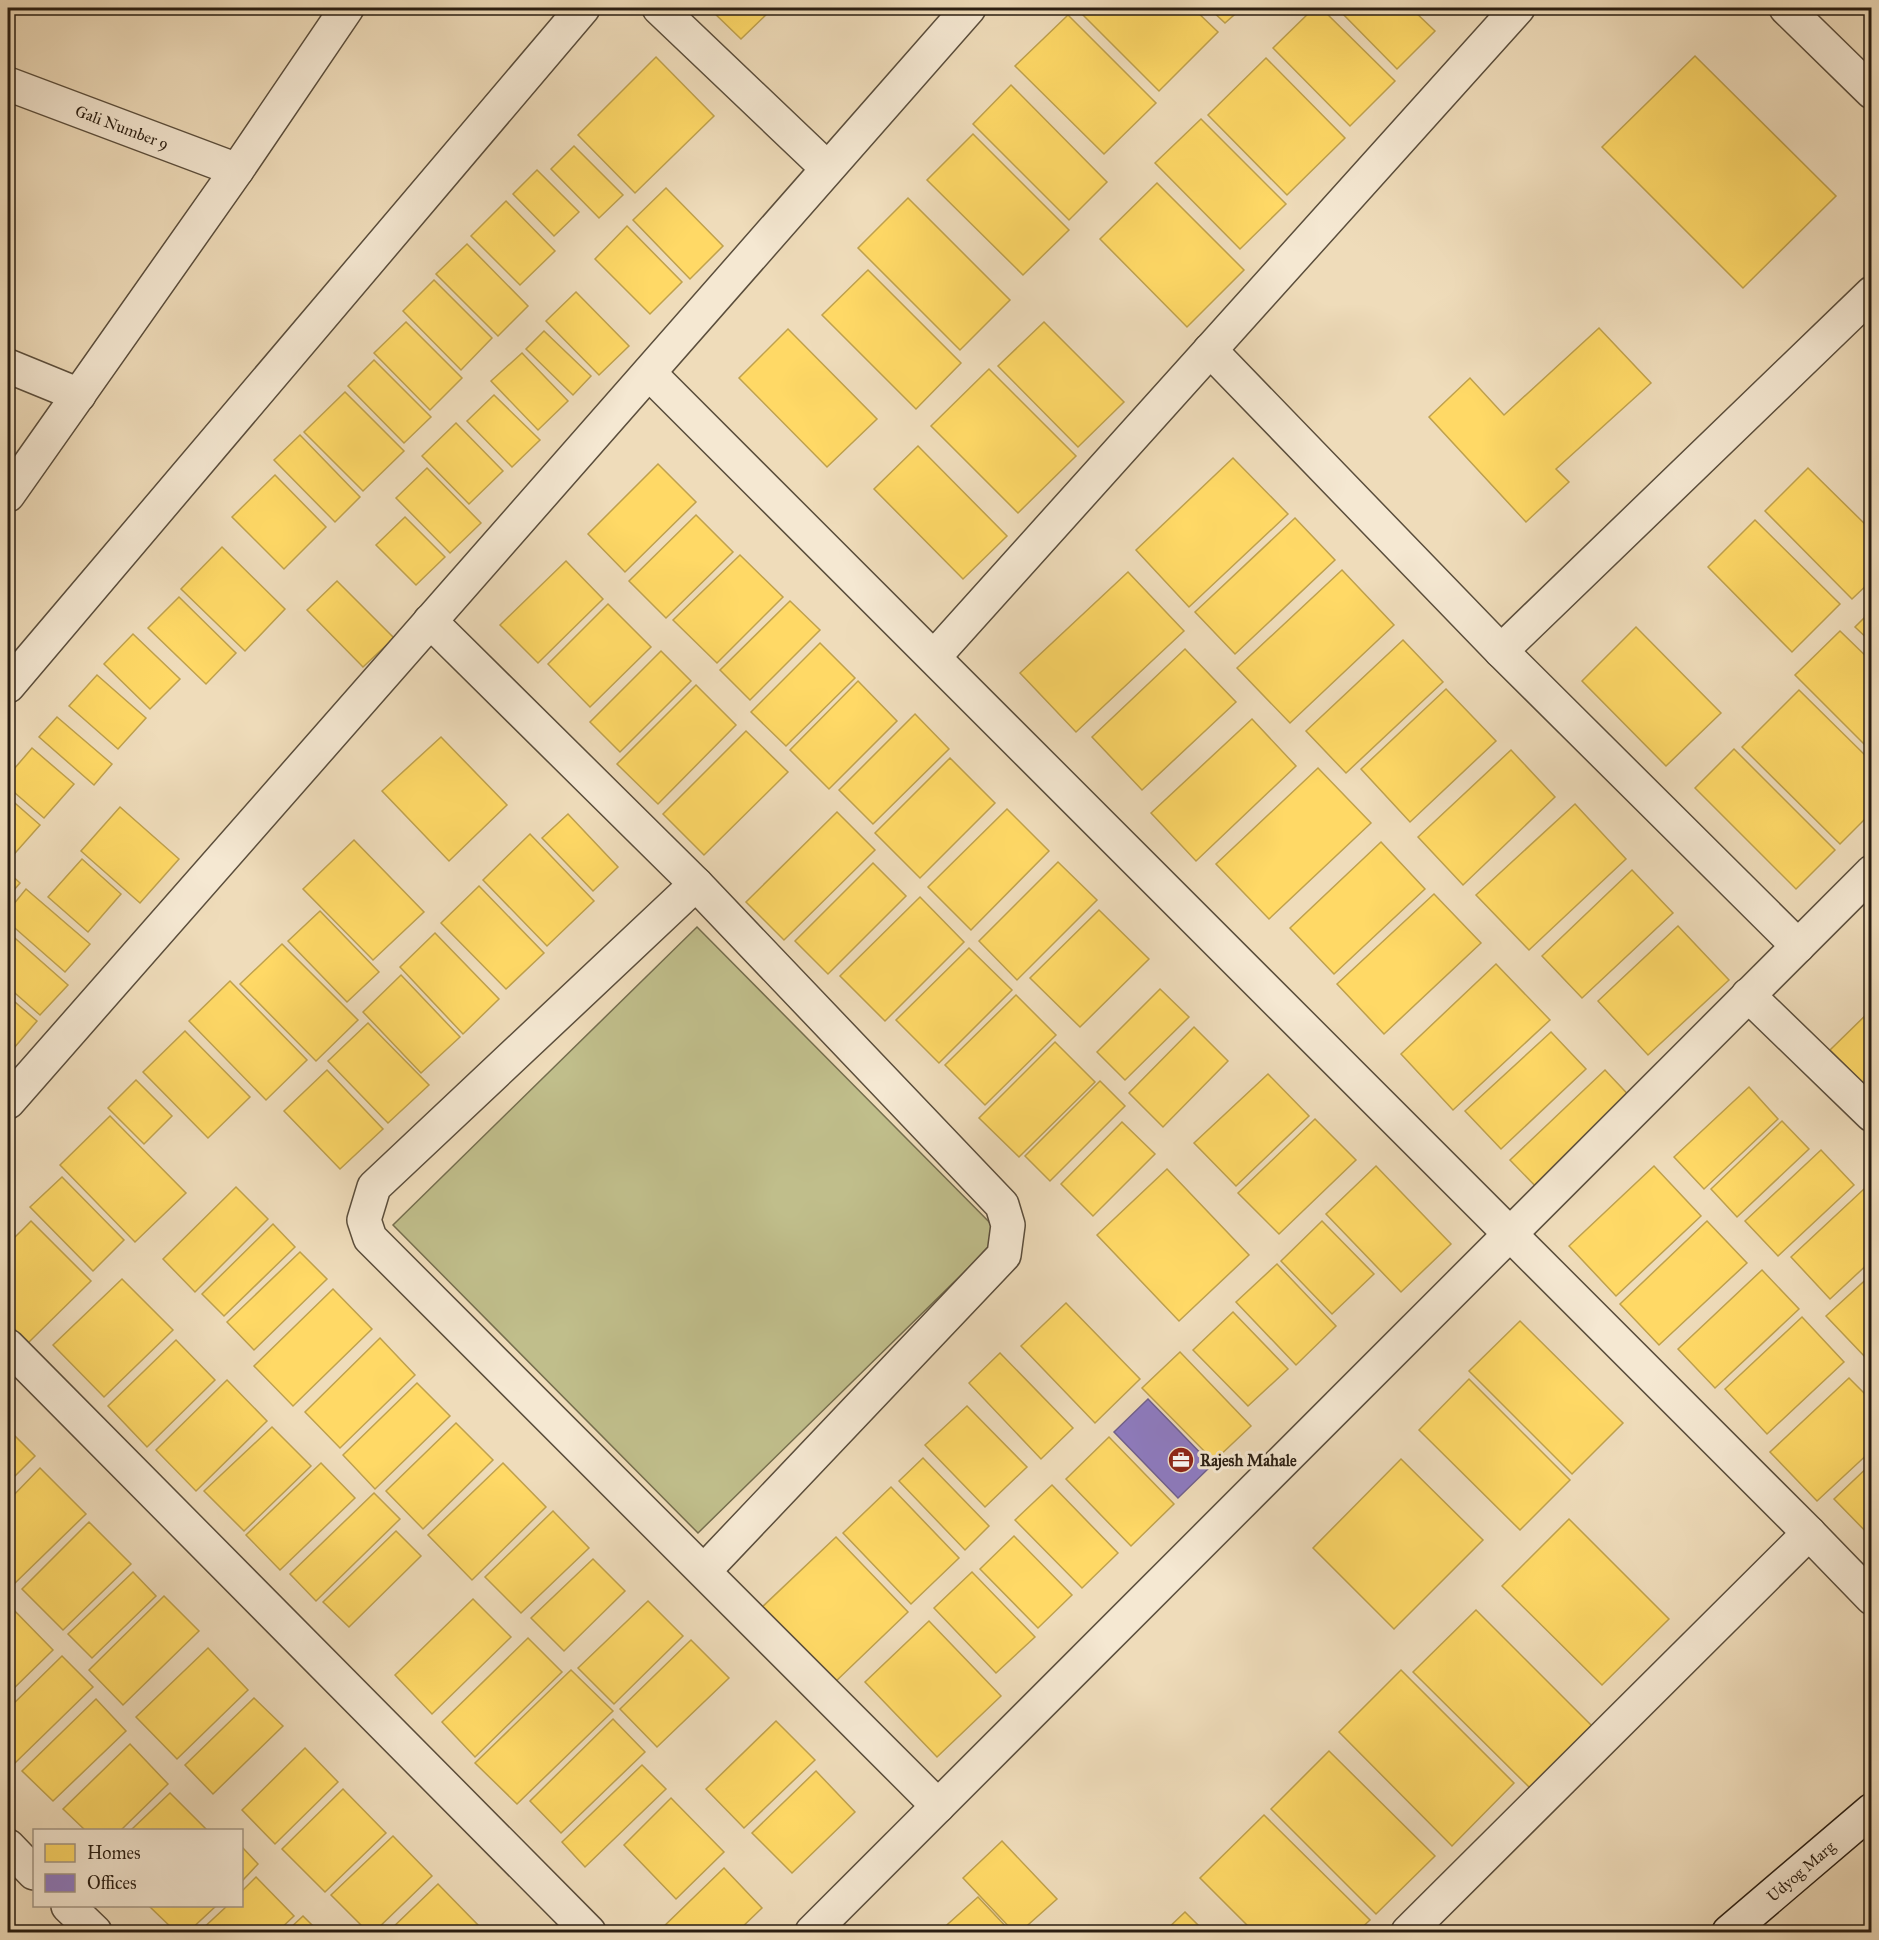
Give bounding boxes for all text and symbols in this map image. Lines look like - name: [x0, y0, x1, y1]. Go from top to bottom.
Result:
- street label: Gali Number 9: [73, 101, 172, 153]
- office icon: Rajesh Mahale: [1166, 1445, 1196, 1475]
- place label: Rajesh Mahale: [1200, 1451, 1297, 1471]
- legend: [33, 1829, 243, 1907]
- street label: Udyog Marg: [1763, 1836, 1839, 1905]
- text: Homes: [87, 1842, 141, 1864]
- text: Offices: [87, 1872, 137, 1894]

